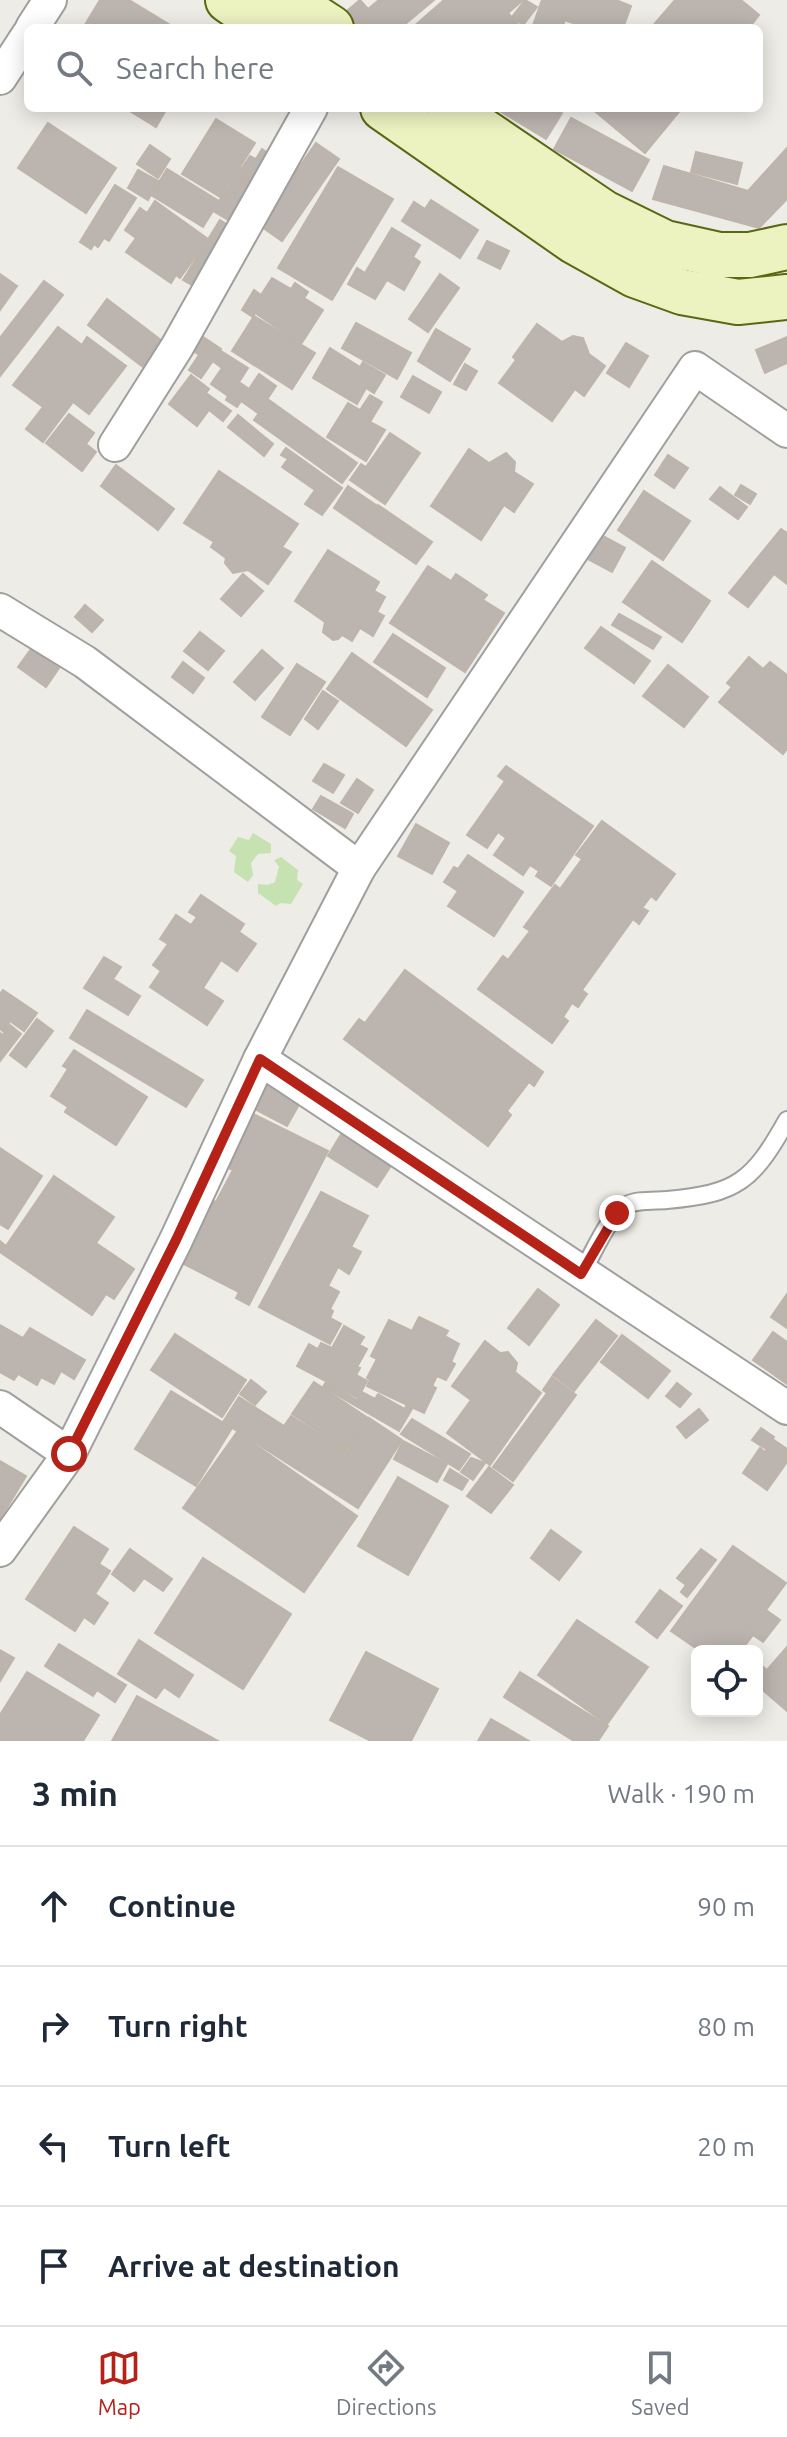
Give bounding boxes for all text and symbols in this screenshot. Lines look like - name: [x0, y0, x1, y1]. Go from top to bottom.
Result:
- search box: [24, 24, 763, 112]
- icon: search: [52, 46, 96, 90]
- text: Search here: [116, 51, 275, 85]
- route end: [599, 1195, 635, 1231]
- route start: [51, 1436, 87, 1472]
- map controls: [691, 1645, 763, 1717]
- button: locate: [691, 1645, 763, 1717]
- text: 3 min: [32, 1774, 118, 1812]
- text: Walk · 190 m: [607, 1779, 755, 1808]
- icon: ahead: [32, 1884, 76, 1928]
- text: Continue: [108, 1889, 236, 1923]
- text: 90 m: [697, 1892, 755, 1921]
- icon: right: [32, 2004, 76, 2048]
- text: Turn right: [108, 2009, 248, 2043]
- text: 80 m: [697, 2012, 755, 2041]
- icon: left: [32, 2124, 76, 2168]
- text: Turn left: [108, 2129, 230, 2163]
- text: 20 m: [697, 2132, 755, 2161]
- icon: arrive: [32, 2244, 76, 2288]
- text: Arrive at destination: [108, 2249, 400, 2283]
- tab: Map: [97, 2346, 141, 2419]
- tab: Directions: [336, 2346, 436, 2419]
- tab: Saved: [631, 2346, 690, 2419]

